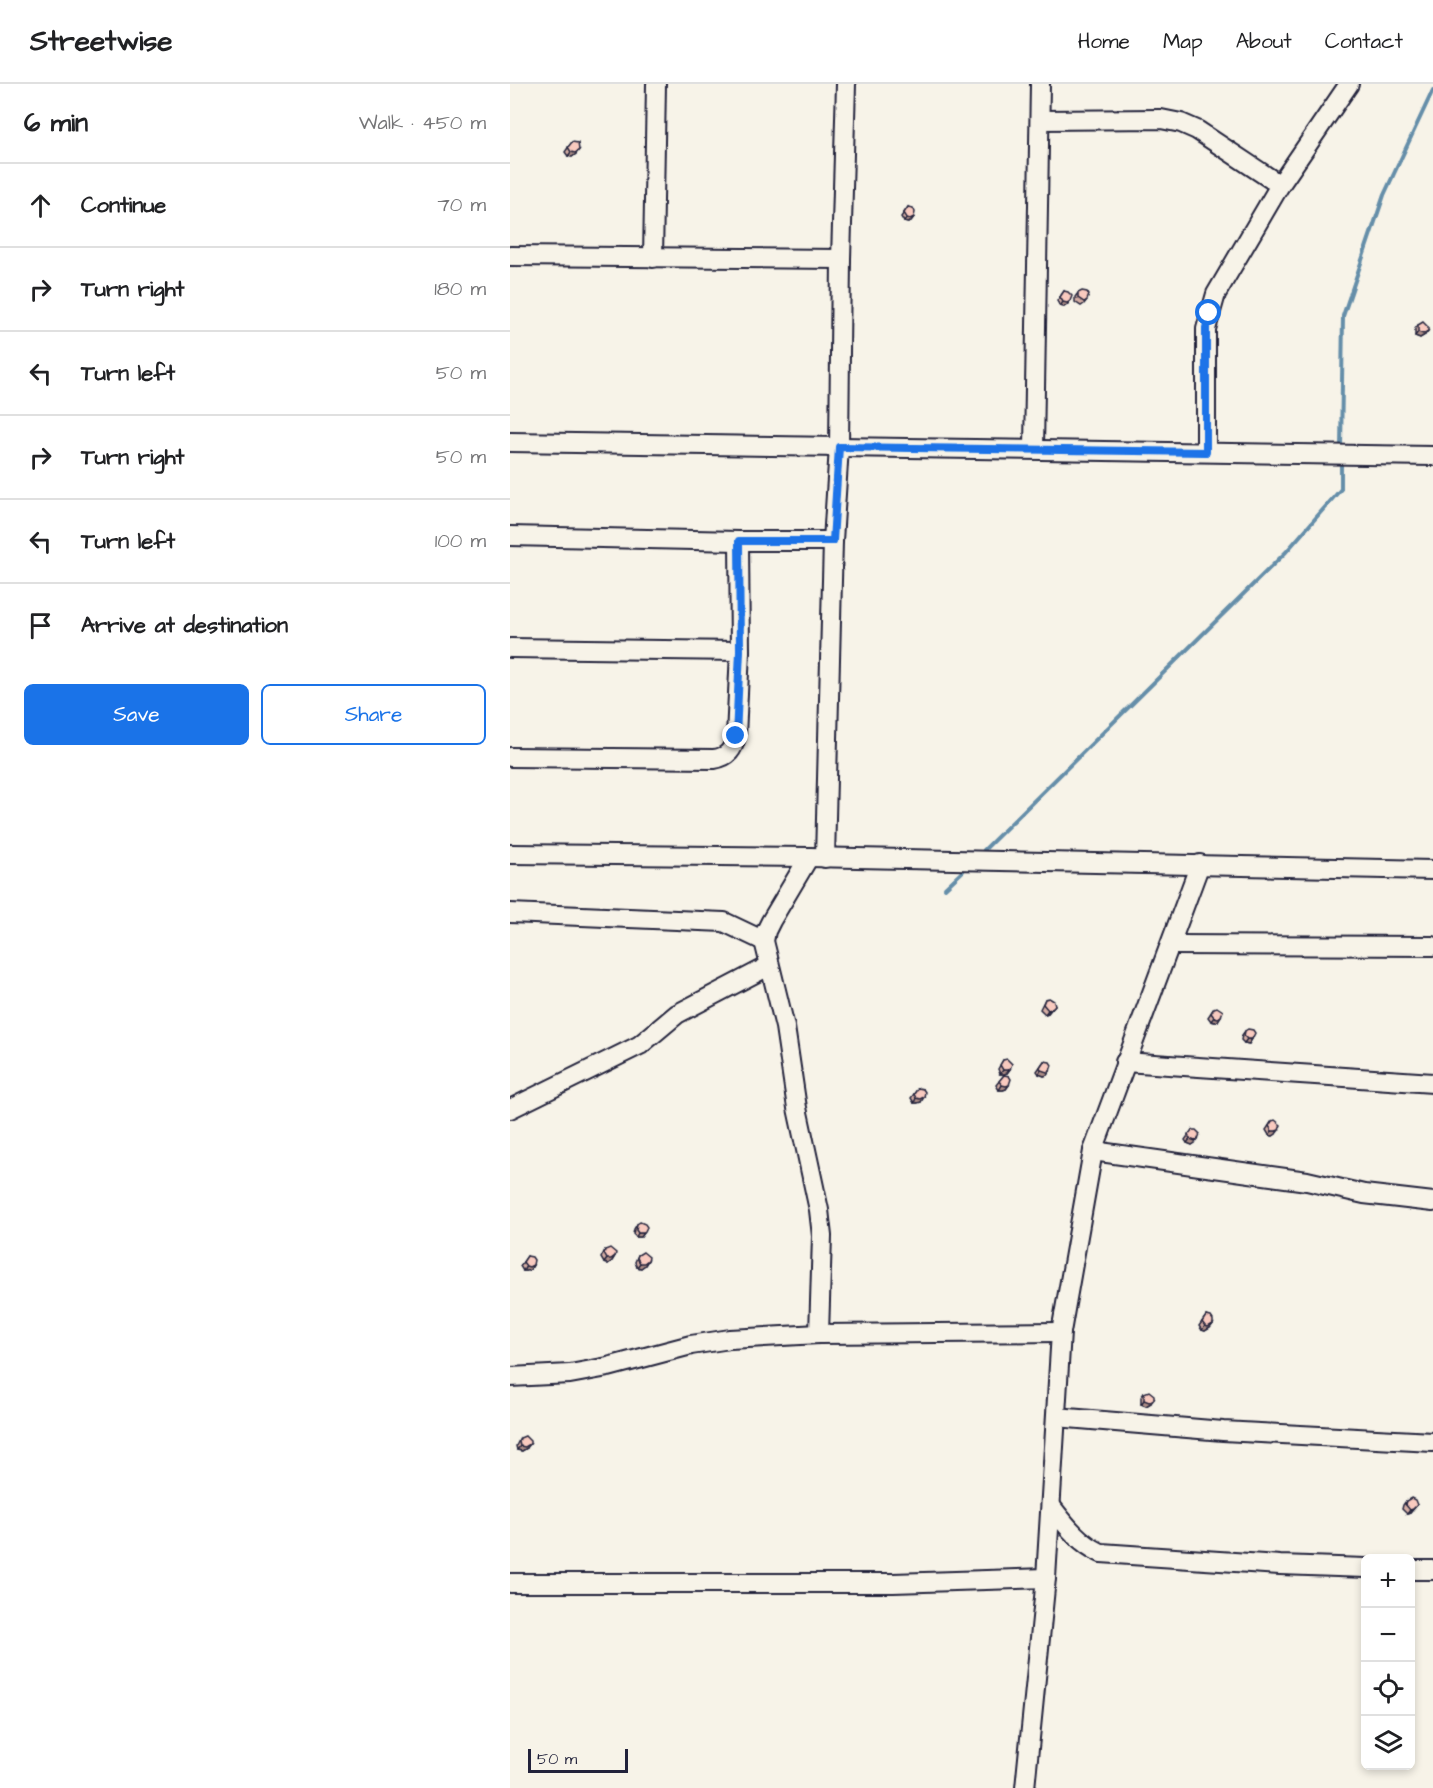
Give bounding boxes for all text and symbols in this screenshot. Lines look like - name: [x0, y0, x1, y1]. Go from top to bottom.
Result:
- text: Streetwise: [30, 22, 172, 61]
- text: Home: [1078, 27, 1130, 56]
- text: Map: [1163, 27, 1203, 56]
- text: About: [1236, 27, 1292, 56]
- text: Contact: [1325, 27, 1403, 56]
- text: 6 min: [24, 105, 88, 141]
- text: Walk · 450 m: [359, 109, 486, 137]
- icon: ahead: [24, 189, 57, 222]
- text: Continue: [81, 190, 166, 221]
- text: 70 m: [438, 191, 486, 219]
- icon: right: [24, 273, 57, 306]
- text: Turn right: [81, 274, 184, 305]
- text: 180 m: [434, 275, 486, 303]
- route start: [1195, 299, 1221, 325]
- icon: left: [24, 357, 57, 390]
- text: Turn left: [81, 358, 175, 389]
- text: 50 m: [436, 359, 486, 387]
- icon: right: [24, 441, 57, 474]
- text: Turn right: [81, 442, 184, 473]
- text: 50 m: [436, 443, 486, 471]
- icon: left: [24, 525, 57, 558]
- text: Turn left: [81, 526, 175, 557]
- text: 100 m: [435, 527, 486, 555]
- icon: arrive: [24, 609, 57, 642]
- text: Arrive at destination: [81, 610, 288, 641]
- button: Save: [24, 684, 249, 745]
- button: Share: [261, 684, 486, 745]
- route end: [722, 722, 748, 748]
- map controls: [1361, 1554, 1415, 1770]
- button: +: [1361, 1554, 1415, 1608]
- button: −: [1361, 1608, 1415, 1662]
- button: locate: [1361, 1662, 1415, 1716]
- button: layers: [1361, 1716, 1415, 1770]
- scale bar: [528, 1746, 628, 1774]
- text: 50 m: [537, 1748, 577, 1770]

